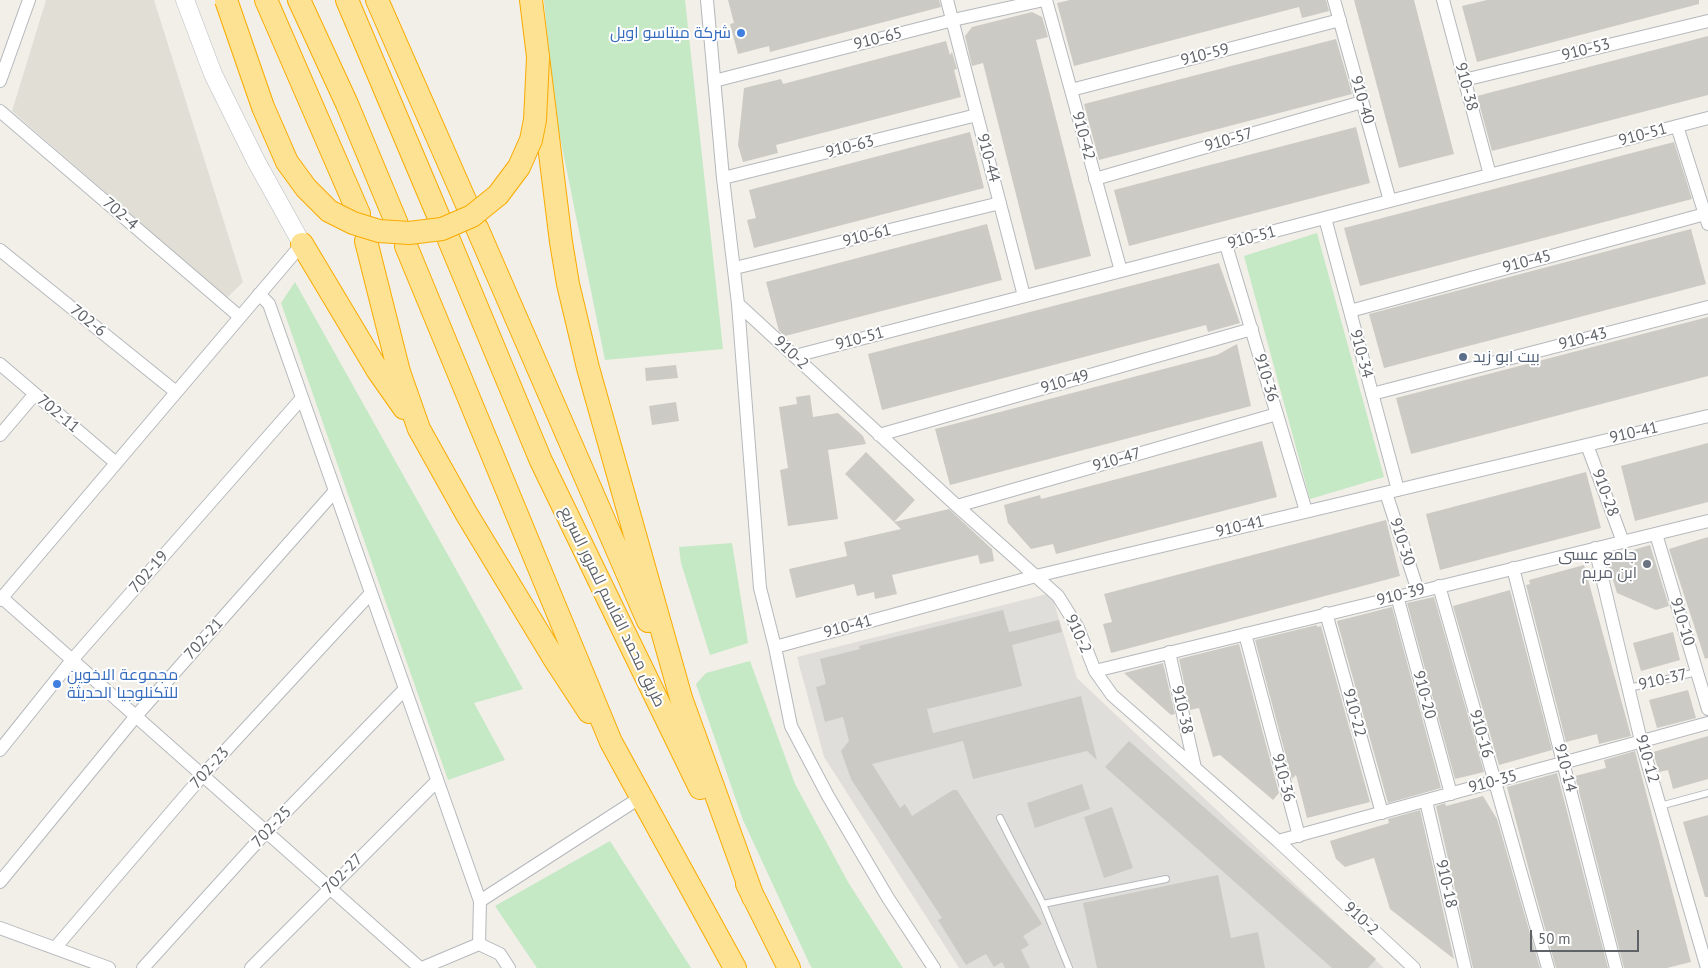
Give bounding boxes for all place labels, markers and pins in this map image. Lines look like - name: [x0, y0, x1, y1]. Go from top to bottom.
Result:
- place label: شركة ميتاسو اويل: [610, 23, 731, 43]
- marker: شركة ميتاسو اويل: [735, 27, 747, 39]
- place label: بيت ابو زيد: [1473, 347, 1540, 367]
- marker: بيت ابو زيد: [1457, 351, 1469, 363]
- place label: جامع عيسى ابن مريم: [1558, 545, 1637, 583]
- marker: جامع عيسى ابن مريم: [1641, 558, 1653, 570]
- place label: مجموعة الاخوين للتكنلوجيا الحديثة: [67, 665, 178, 703]
- marker: مجموعة الاخوين للتكنلوجيا الحديثة: [51, 678, 63, 690]

